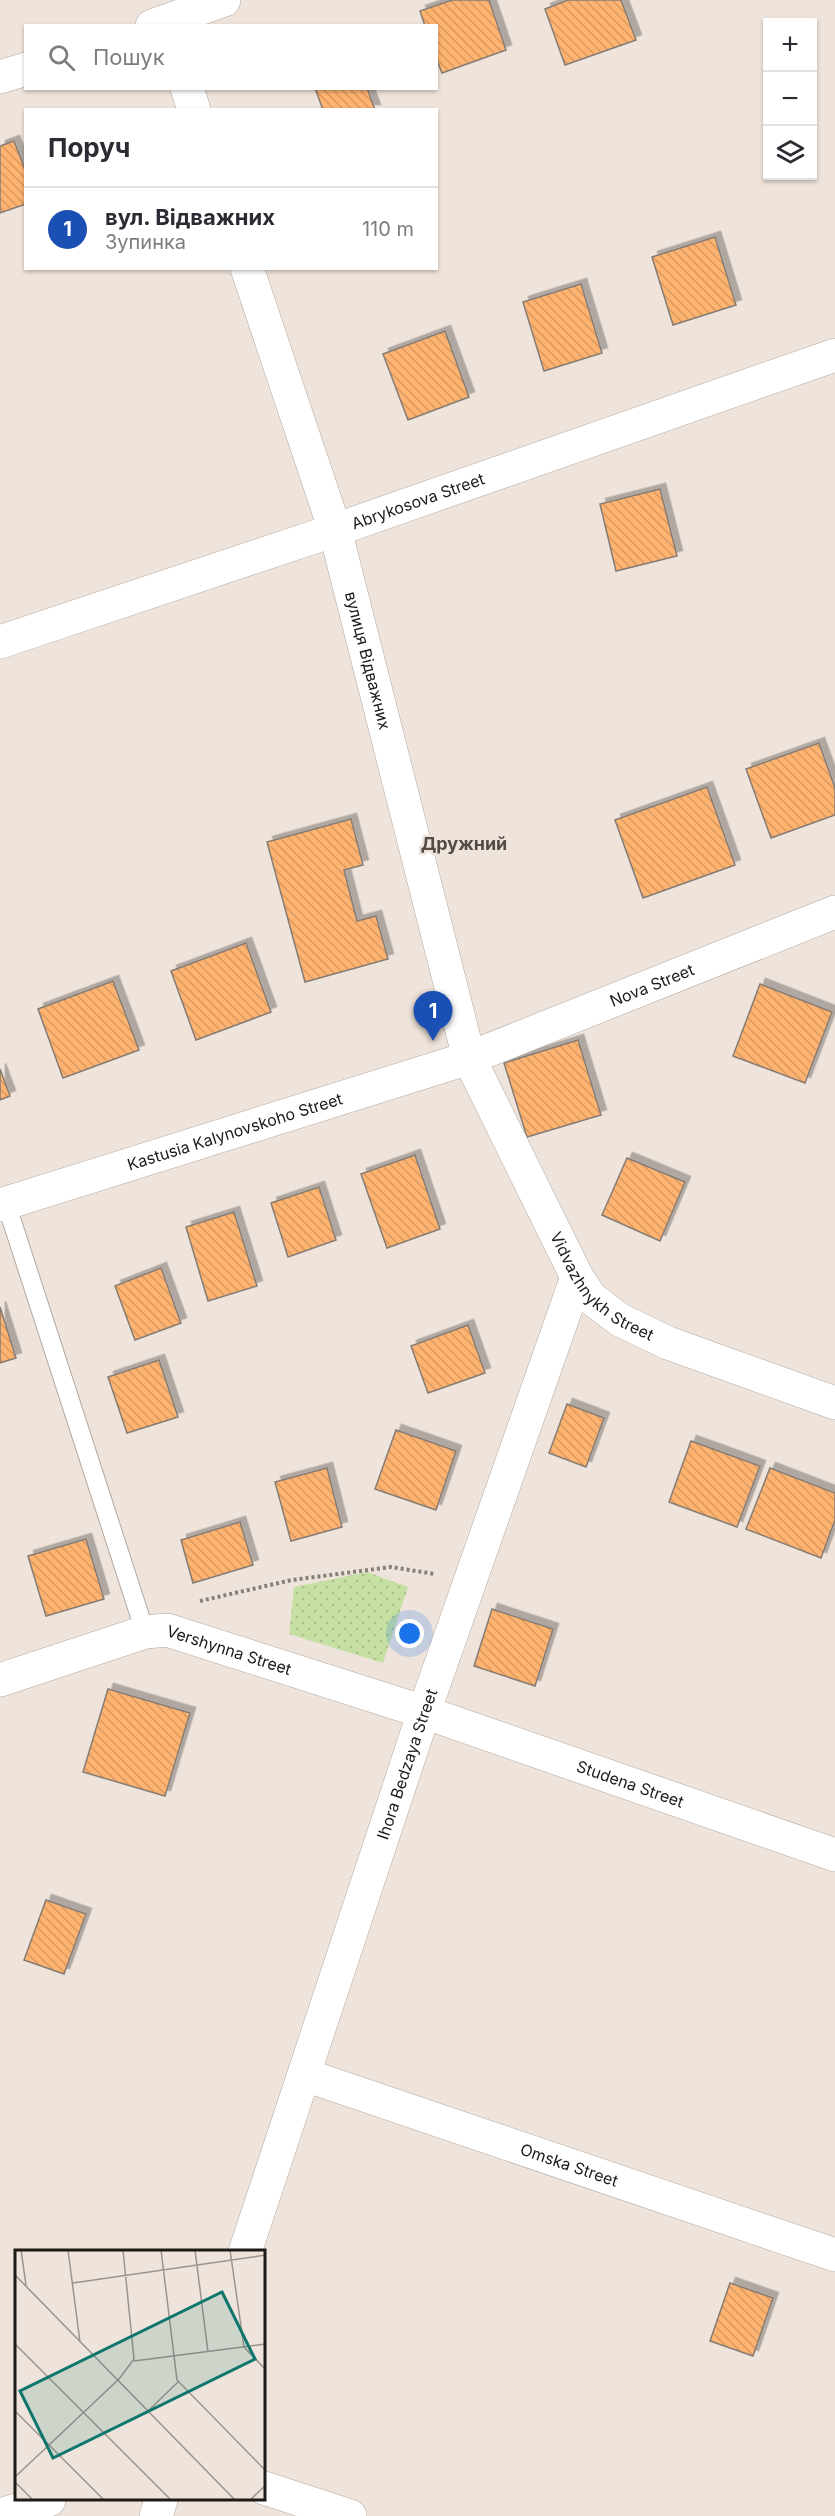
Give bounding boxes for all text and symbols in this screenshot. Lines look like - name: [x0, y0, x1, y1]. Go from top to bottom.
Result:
- map controls: [763, 18, 817, 180]
- button: +: [763, 18, 817, 72]
- search box: [24, 24, 438, 90]
- icon: search: [45, 41, 78, 74]
- text: Пошук: [93, 44, 165, 70]
- button: −: [763, 72, 817, 126]
- button: layers: [763, 126, 817, 180]
- text: Поруч: [48, 132, 130, 163]
- text: вул. Відважних: [105, 204, 275, 230]
- text: 1: [63, 217, 72, 241]
- text: 110 m: [362, 217, 414, 241]
- text: Зупинка: [105, 230, 186, 254]
- street label: Abrykosova Street: [349, 469, 487, 533]
- street label: вулиця Відважних: [341, 589, 395, 732]
- district label: Дружний: [421, 833, 507, 854]
- street label: Nova Street: [607, 959, 697, 1011]
- pin: 1: [414, 992, 452, 1041]
- street label: Kastusia Kalynovskoho Street: [125, 1088, 345, 1175]
- street label: Vidvazhnykh Street: [546, 1228, 657, 1345]
- your location: [395, 1619, 424, 1648]
- street label: Vershynna Street: [164, 1621, 294, 1679]
- street label: Ihora Bedzaya Street: [372, 1686, 441, 1842]
- street label: Studena Street: [574, 1756, 687, 1812]
- street label: Omska Street: [518, 2139, 621, 2191]
- inset map: [15, 2250, 266, 2501]

